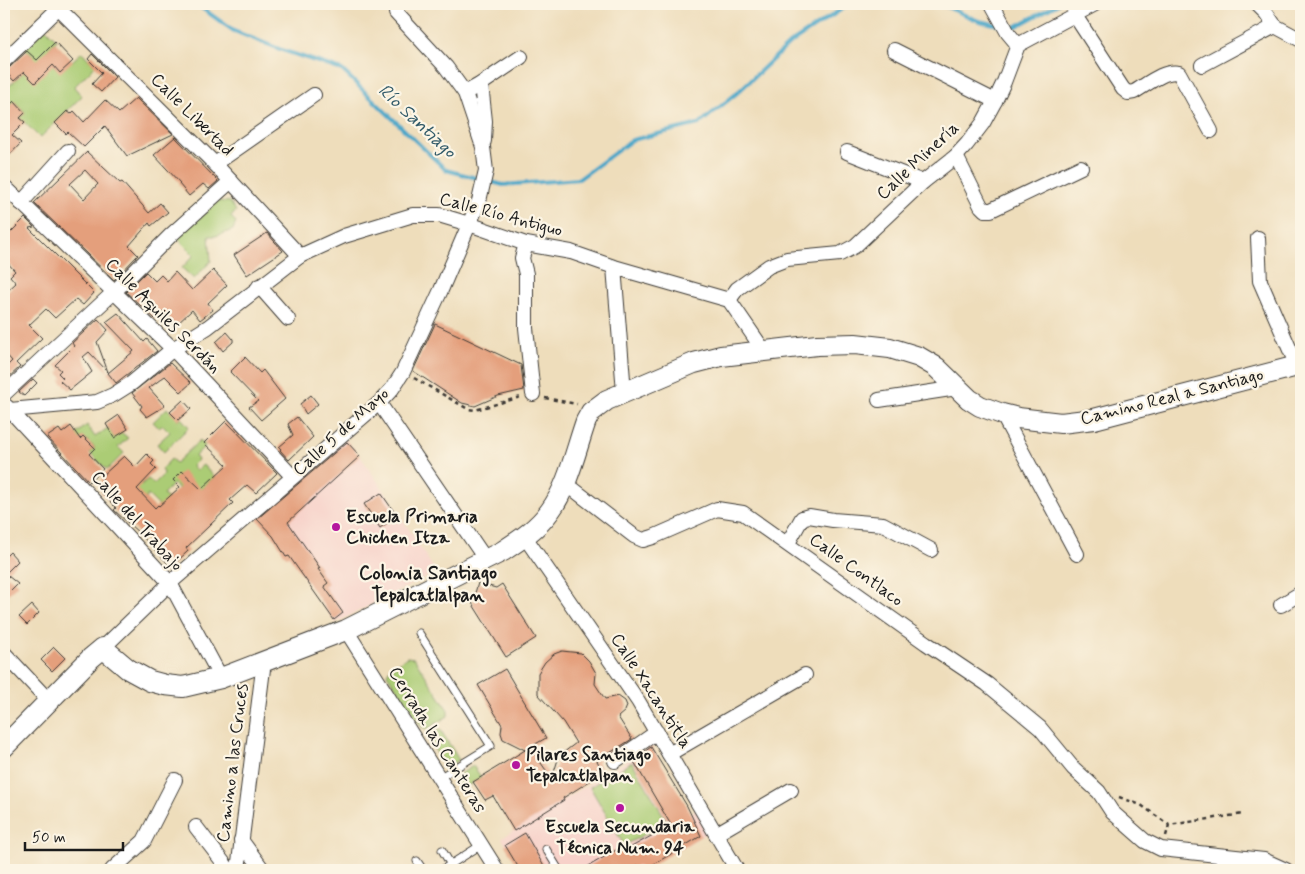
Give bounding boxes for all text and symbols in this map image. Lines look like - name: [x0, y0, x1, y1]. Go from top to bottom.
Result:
- street label: Calle Libertad: [145, 68, 239, 162]
- water label: Río Santiago: [372, 78, 462, 165]
- street label: Calle Minería: [871, 116, 965, 206]
- street label: Calle Río Antiguo: [437, 187, 565, 243]
- street label: Calle Aquiles Serdán: [100, 253, 226, 379]
- street label: Camino Real a Santiago: [1078, 363, 1266, 431]
- street label: Calle 5 de Mayo: [288, 382, 394, 482]
- street label: Calle del Trabajo: [85, 466, 189, 576]
- place label: Escuela Primaria Chichen Itza: [346, 505, 478, 550]
- marker: Escuela Primaria Chichen Itza: [330, 521, 342, 533]
- street label: Calle Contlaco: [804, 528, 908, 612]
- district label: Colonia Santiago Tepalcatlalpan: [359, 561, 497, 608]
- street label: Calle Xacantitla: [605, 629, 697, 753]
- street label: Cerrada las Canteras: [382, 662, 492, 818]
- street label: Camino a las Cruces: [211, 682, 255, 844]
- place label: Pilares Santiago Tepalcatlalpan: [526, 743, 651, 788]
- marker: Pilares Santiago Tepalcatlalpan: [510, 759, 522, 771]
- marker: Escuela Secundaria Técnica Num. 94: [614, 802, 626, 814]
- place label: Escuela Secundaria Técnica Num. 94: [545, 815, 696, 860]
- scale bar: [25, 819, 122, 851]
- text: 50 m: [32, 828, 66, 848]

